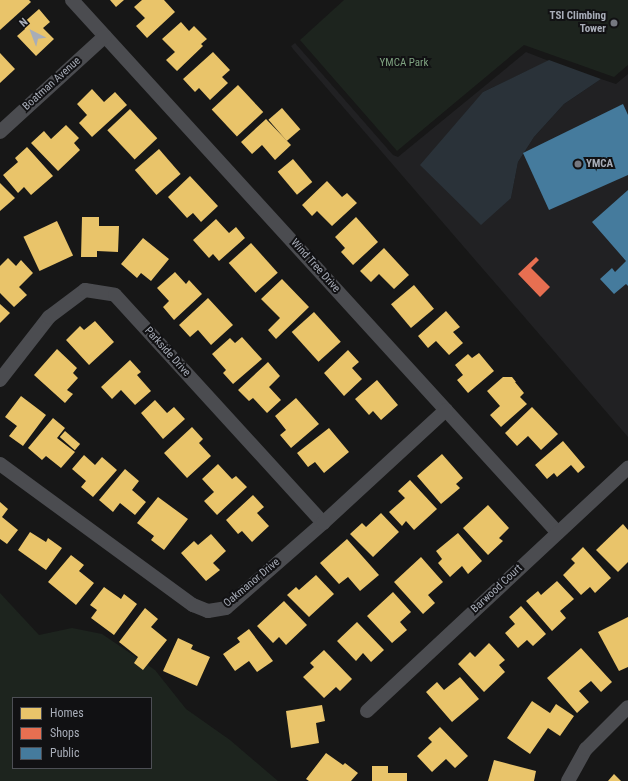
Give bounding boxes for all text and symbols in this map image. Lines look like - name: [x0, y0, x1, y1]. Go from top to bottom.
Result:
- place label: TSI Climbing Tower: [550, 10, 606, 36]
- north arrow: [12, 12, 52, 52]
- text: N: [17, 16, 30, 30]
- marker: TSI Climbing Tower: [609, 18, 619, 28]
- street label: Boatman Avenue: [20, 55, 84, 113]
- park label: YMCA Park: [380, 56, 428, 70]
- place label: YMCA: [586, 157, 613, 171]
- marker: YMCA: [573, 159, 583, 169]
- street label: Wind Tree Drive: [287, 236, 343, 296]
- street label: Parkside Drive: [141, 324, 193, 380]
- street label: Oakmanor Drive: [221, 556, 283, 610]
- street label: Barwood Court: [469, 562, 525, 616]
- legend: [12, 697, 152, 769]
- text: Homes: [50, 706, 84, 720]
- text: Shops: [50, 726, 79, 740]
- text: Public: [50, 746, 79, 760]

